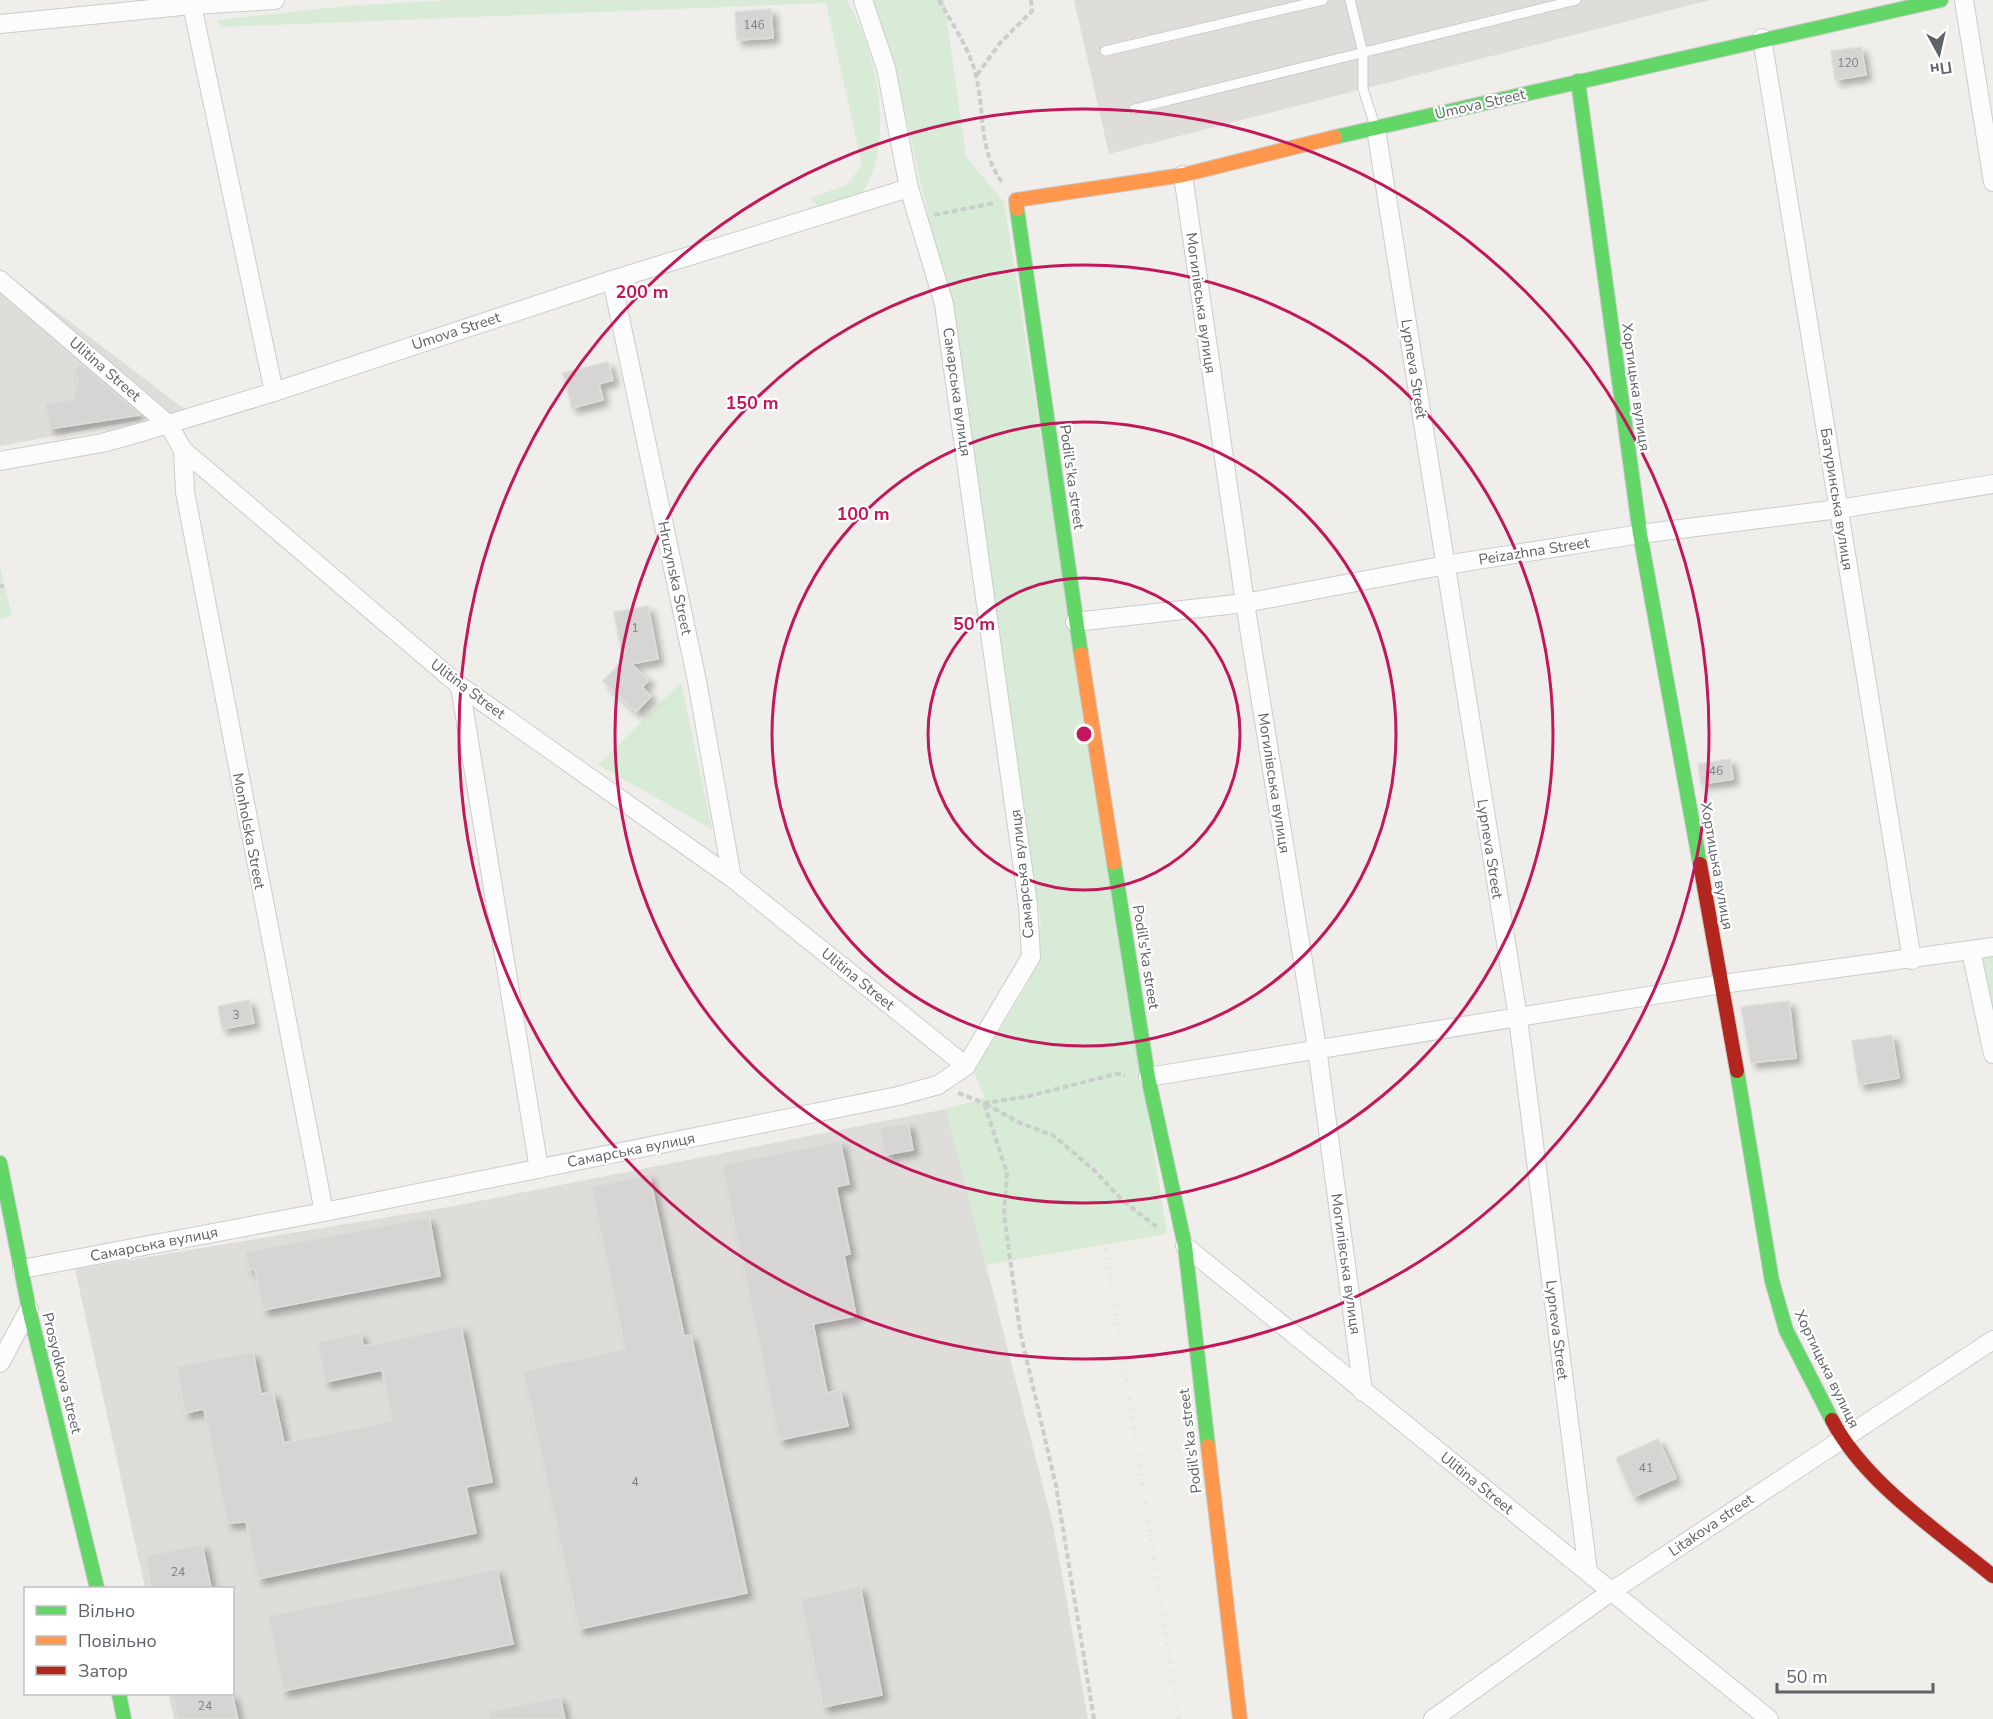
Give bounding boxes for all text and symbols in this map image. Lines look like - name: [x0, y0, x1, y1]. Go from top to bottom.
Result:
- house number: 146: [743, 17, 765, 33]
- north arrow: [1909, 24, 1969, 84]
- house number: 120: [1837, 55, 1859, 71]
- text: Пн: [1929, 55, 1953, 80]
- street label: Umova Street: [1433, 84, 1528, 124]
- street label: Могилівська вулиця: [1181, 231, 1221, 375]
- text: 200 m: [615, 280, 669, 304]
- street label: Umova Street: [409, 307, 504, 355]
- street label: Lypneva Street: [1396, 318, 1432, 421]
- street label: Хортицька вулиця: [1617, 322, 1655, 452]
- street label: Самарська вулиця: [938, 326, 976, 458]
- street label: Ulitina Street: [65, 332, 146, 406]
- text: 150 m: [725, 391, 779, 415]
- street label: Podil's'ka street: [1055, 423, 1089, 531]
- street label: Батуринська вулиця: [1816, 426, 1858, 572]
- text: 100 m: [836, 502, 890, 526]
- street label: Hruzynska Street: [653, 519, 697, 637]
- street label: Peizazhna Street: [1477, 532, 1592, 570]
- text: 50 m: [953, 612, 995, 636]
- house number: 1: [631, 620, 639, 636]
- street label: Ulitina Street: [427, 654, 510, 724]
- street label: Могилівська вулиця: [1253, 711, 1295, 855]
- centre of rings: [1074, 724, 1094, 744]
- house number: 46: [1709, 763, 1723, 779]
- street label: Monholska Street: [228, 771, 270, 892]
- street label: Lypneva Street: [1472, 798, 1508, 901]
- street label: Хортицька вулиця: [1696, 801, 1738, 931]
- street label: Самарська вулиця: [1005, 808, 1039, 940]
- street label: Podil's'ka street: [1128, 903, 1164, 1011]
- street label: Ulitina Street: [817, 943, 899, 1015]
- house number: 3: [232, 1007, 240, 1023]
- street label: Самарська вулиця: [565, 1128, 697, 1172]
- street label: Могилівська вулиця: [1326, 1192, 1366, 1336]
- street label: Самарська вулиця: [88, 1222, 220, 1266]
- street label: Lypneva Street: [1541, 1279, 1573, 1382]
- street label: Хортицька вулиця: [1790, 1306, 1864, 1432]
- street label: Prosyolkova street: [37, 1310, 87, 1436]
- street label: Podil's'ka street: [1174, 1387, 1206, 1495]
- street label: Ulitina Street: [1436, 1447, 1518, 1519]
- house number: 41: [1639, 1460, 1653, 1476]
- house number: 4: [631, 1474, 639, 1490]
- street label: Litakova street: [1665, 1489, 1758, 1561]
- house number: 24: [171, 1564, 185, 1580]
- legend: [24, 1587, 234, 1695]
- text: Вільно: [78, 1599, 135, 1623]
- text: Повільно: [78, 1629, 157, 1653]
- scale bar: [1777, 1656, 1933, 1694]
- text: Затор: [78, 1659, 128, 1683]
- text: 50 m: [1786, 1665, 1828, 1689]
- house number: 24: [198, 1698, 212, 1714]

